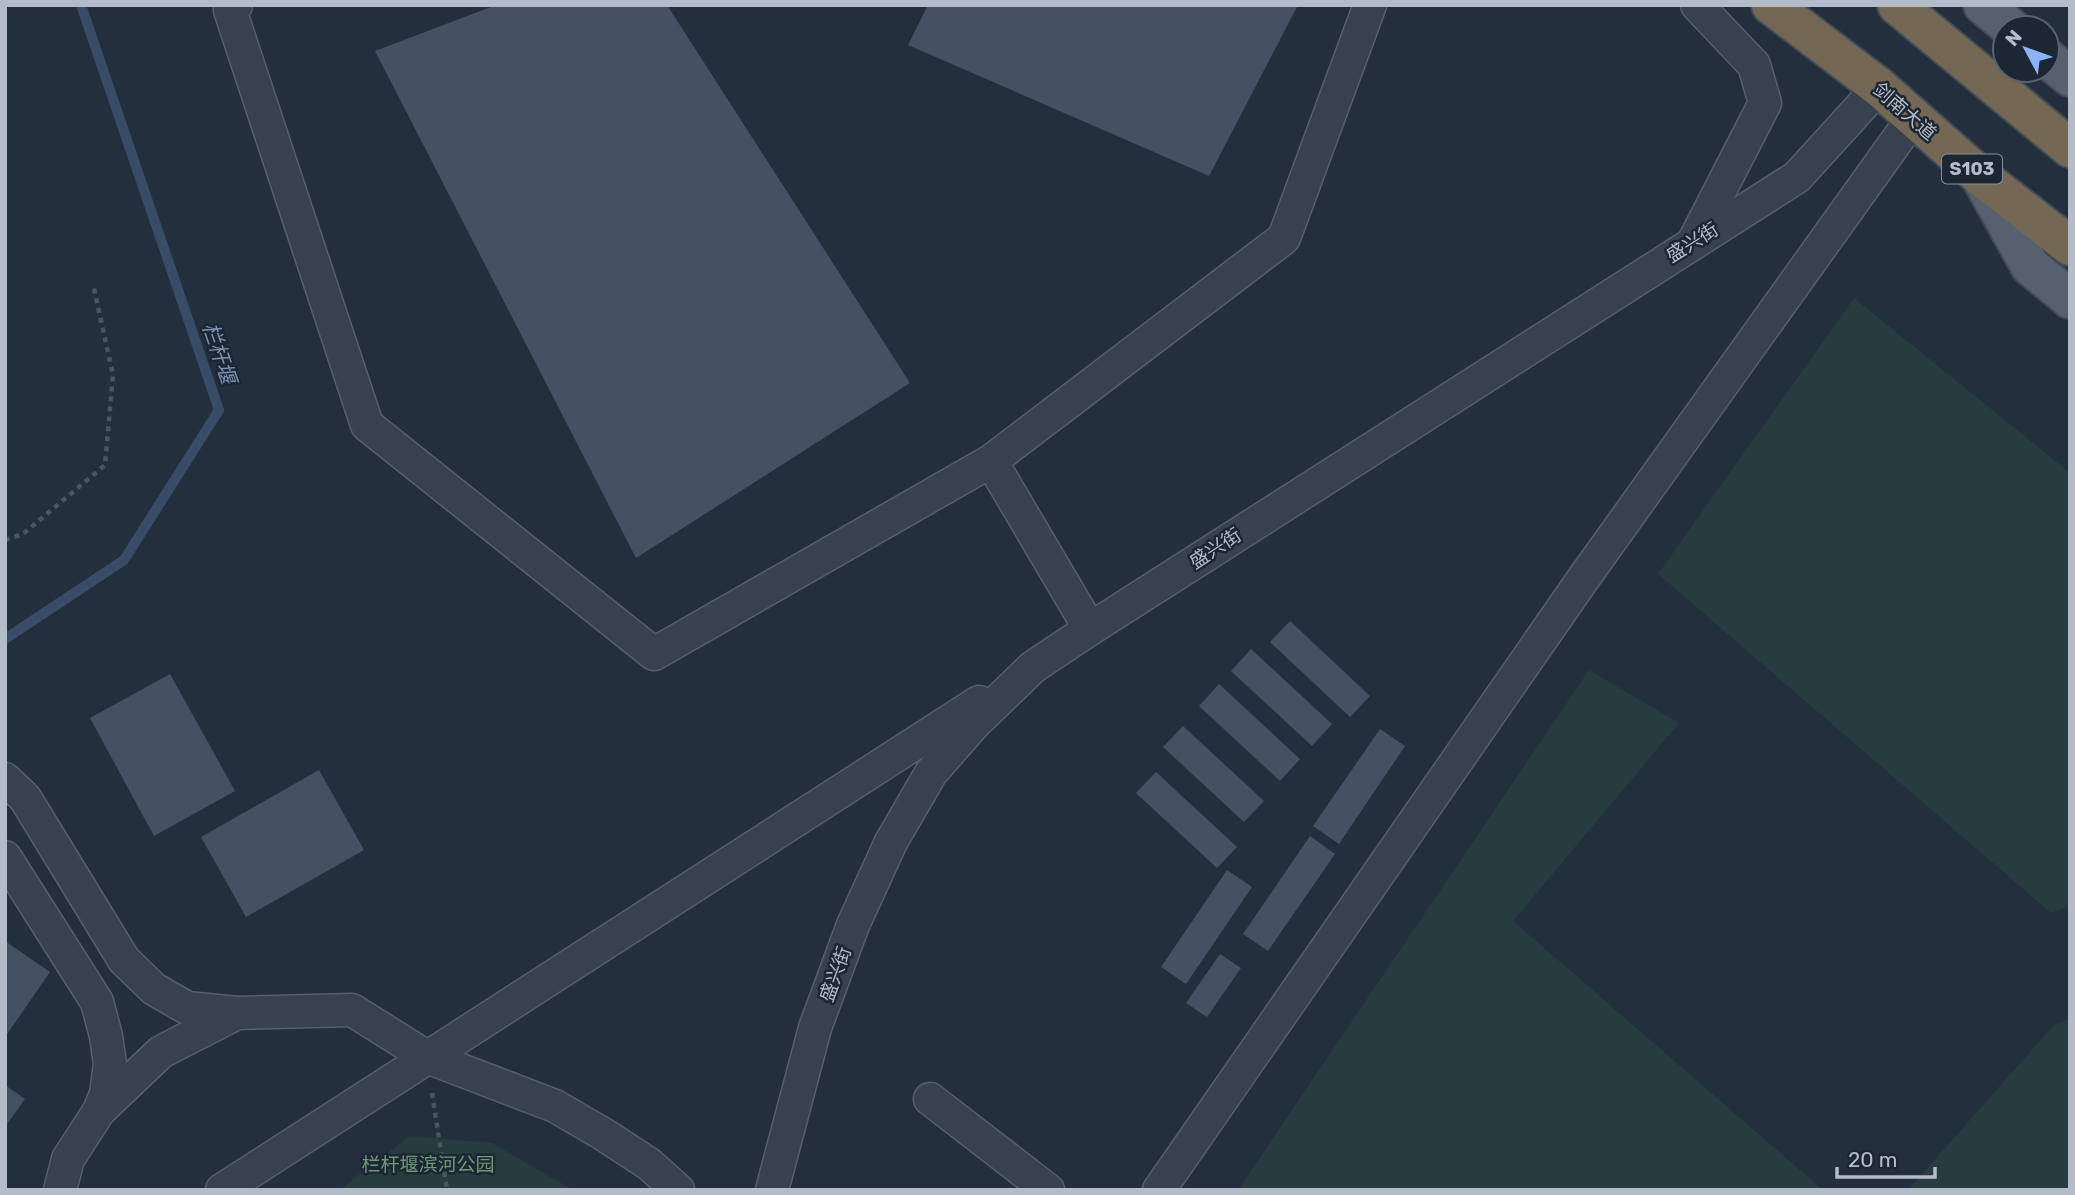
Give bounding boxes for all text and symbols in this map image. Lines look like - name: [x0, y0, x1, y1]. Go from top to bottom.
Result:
- north arrow: [1991, 14, 2061, 84]
- text: N: [2000, 25, 2027, 51]
- street label: 剑南大道: [1868, 78, 1941, 145]
- road number: S103: [1942, 154, 2002, 184]
- street label: 盛兴街: [1662, 218, 1723, 267]
- water label: 栏杆堰: [197, 319, 243, 390]
- street label: 盛兴街: [1185, 523, 1245, 574]
- street label: 盛兴街: [815, 943, 856, 1005]
- scale bar: [1837, 1136, 1935, 1180]
- text: 20 m: [1848, 1147, 1897, 1172]
- park label: 栏杆堰滨河公园: [361, 1153, 495, 1176]

